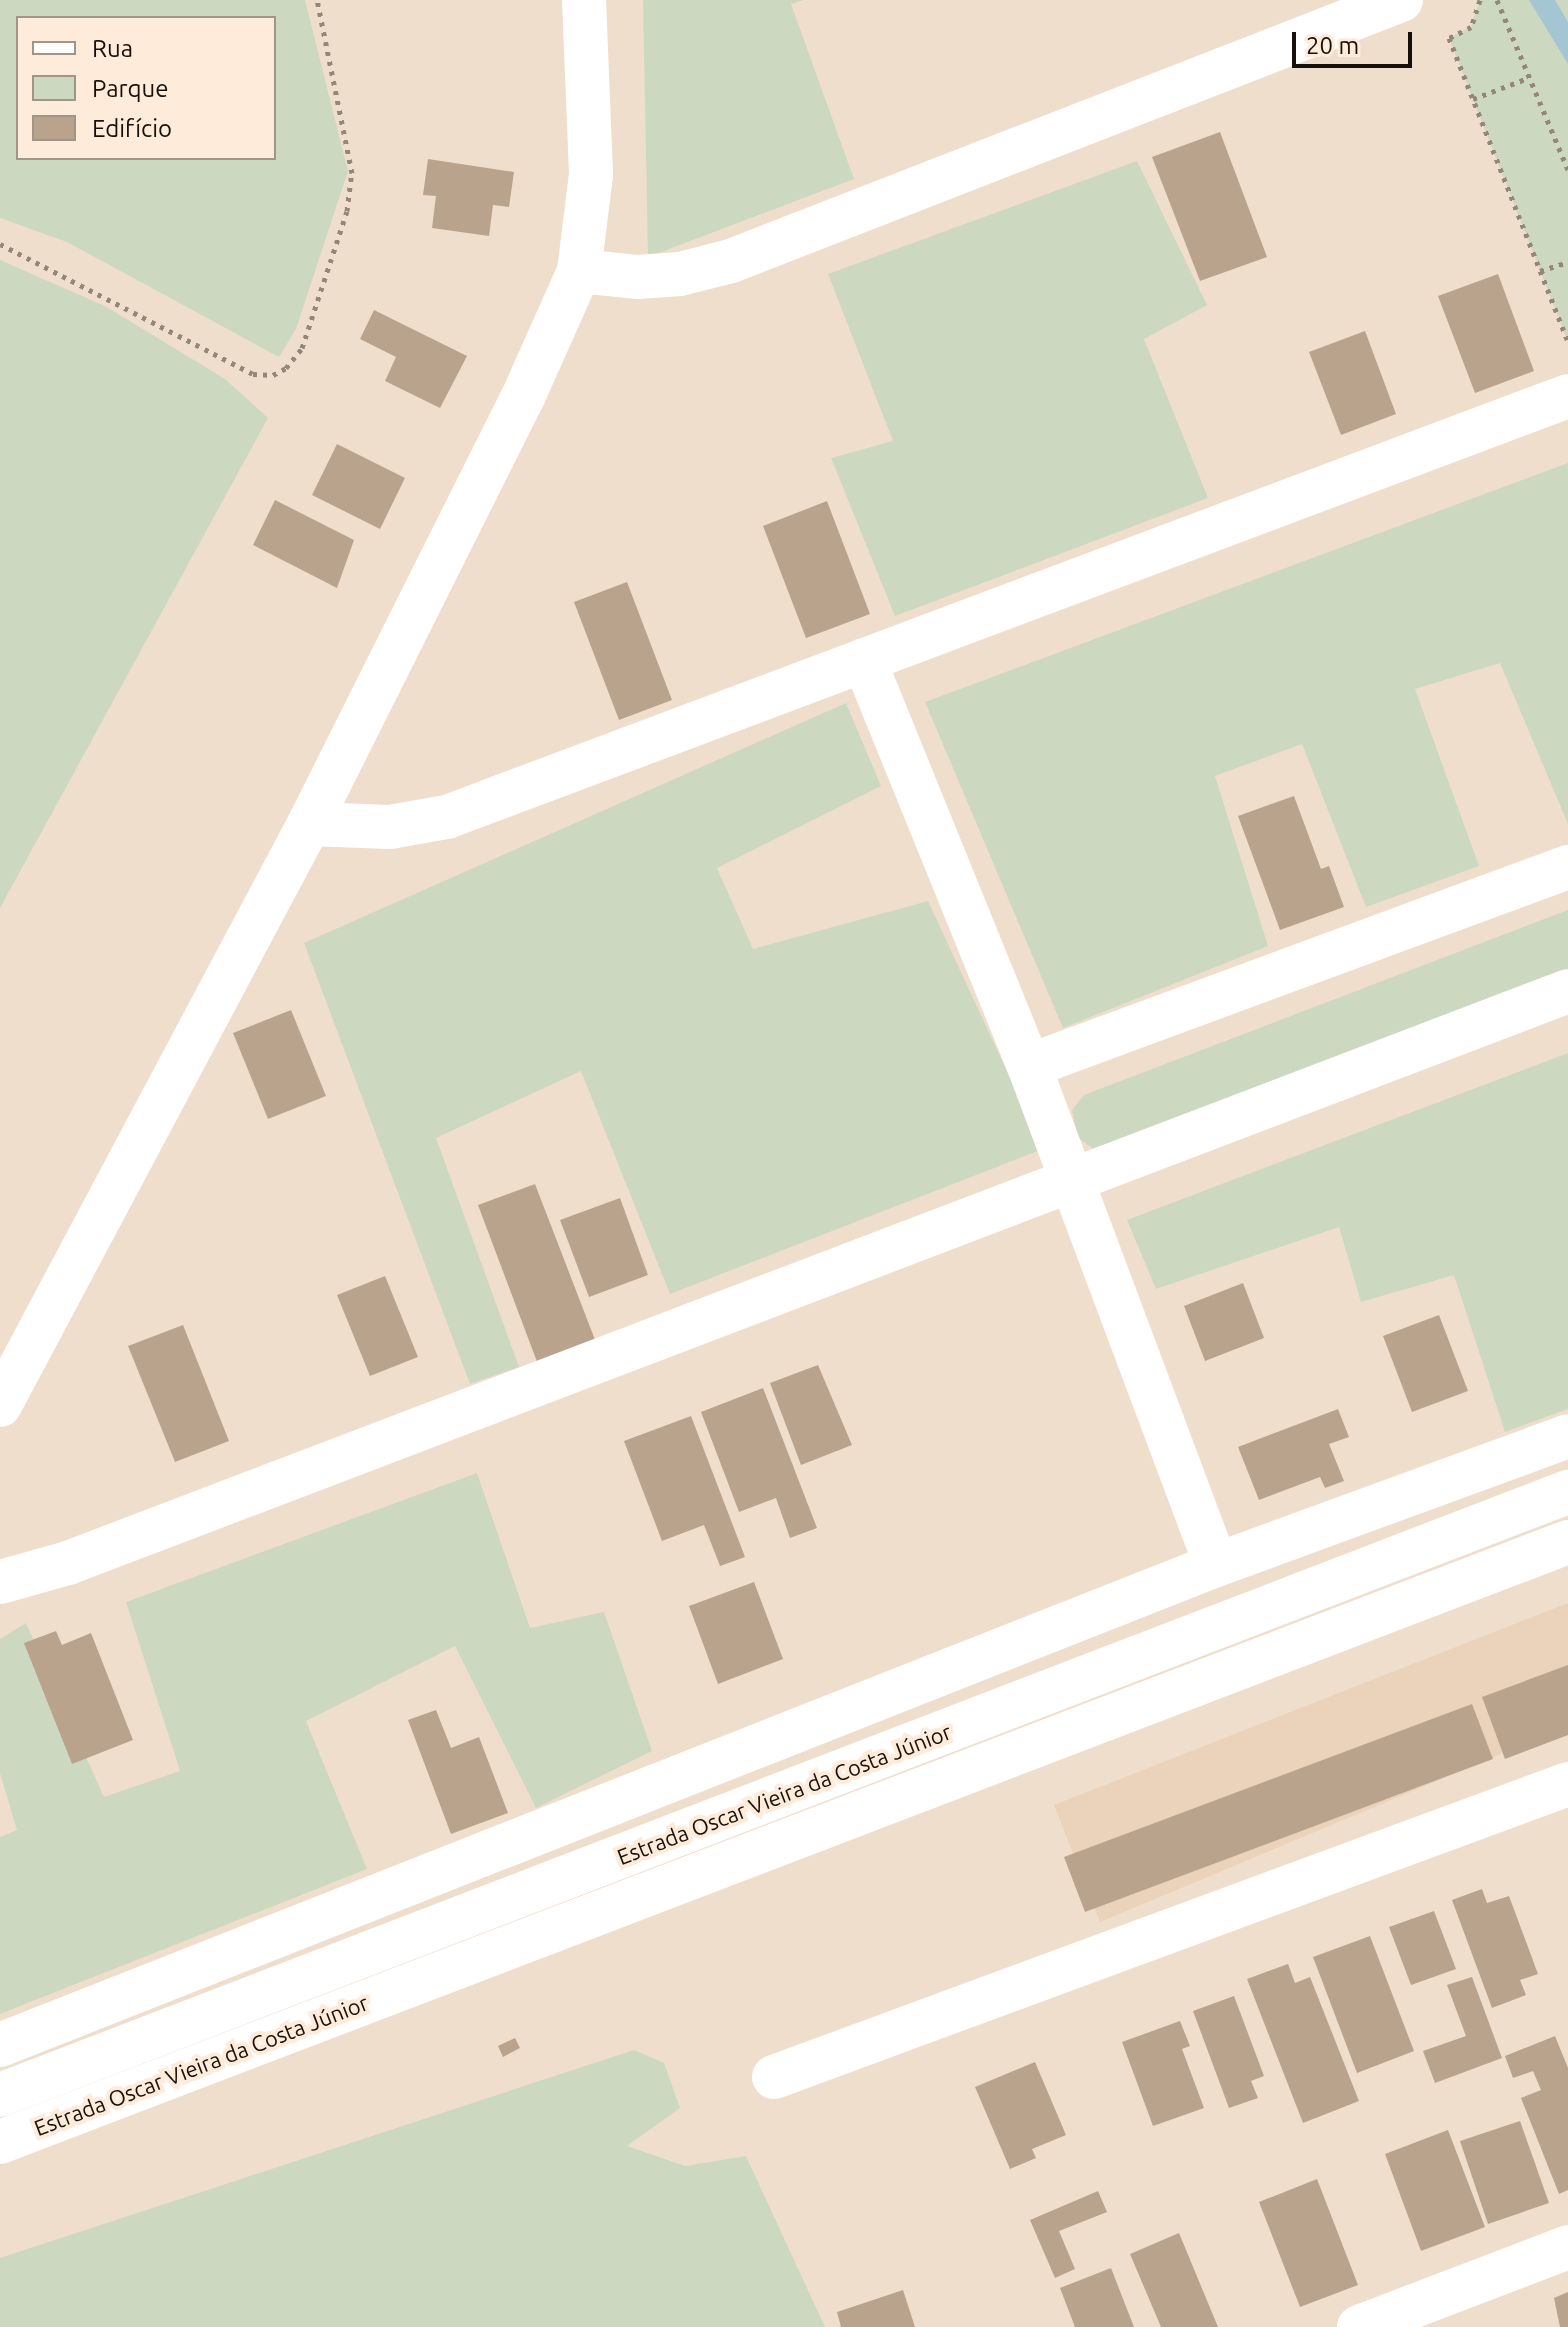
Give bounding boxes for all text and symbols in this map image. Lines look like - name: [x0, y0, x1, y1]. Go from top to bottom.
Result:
- legend: [16, 16, 276, 160]
- scale bar: [1296, 16, 1416, 66]
- text: 20 m: [1306, 32, 1359, 59]
- text: Rua: [92, 35, 133, 62]
- text: Parque: [92, 75, 169, 102]
- text: Edifício: [92, 115, 172, 142]
- street label: Estrada Oscar Vieira da Costa Júnior: [613, 1718, 955, 1870]
- street label: Estrada Oscar Vieira da Costa Júnior: [30, 1989, 372, 2141]

